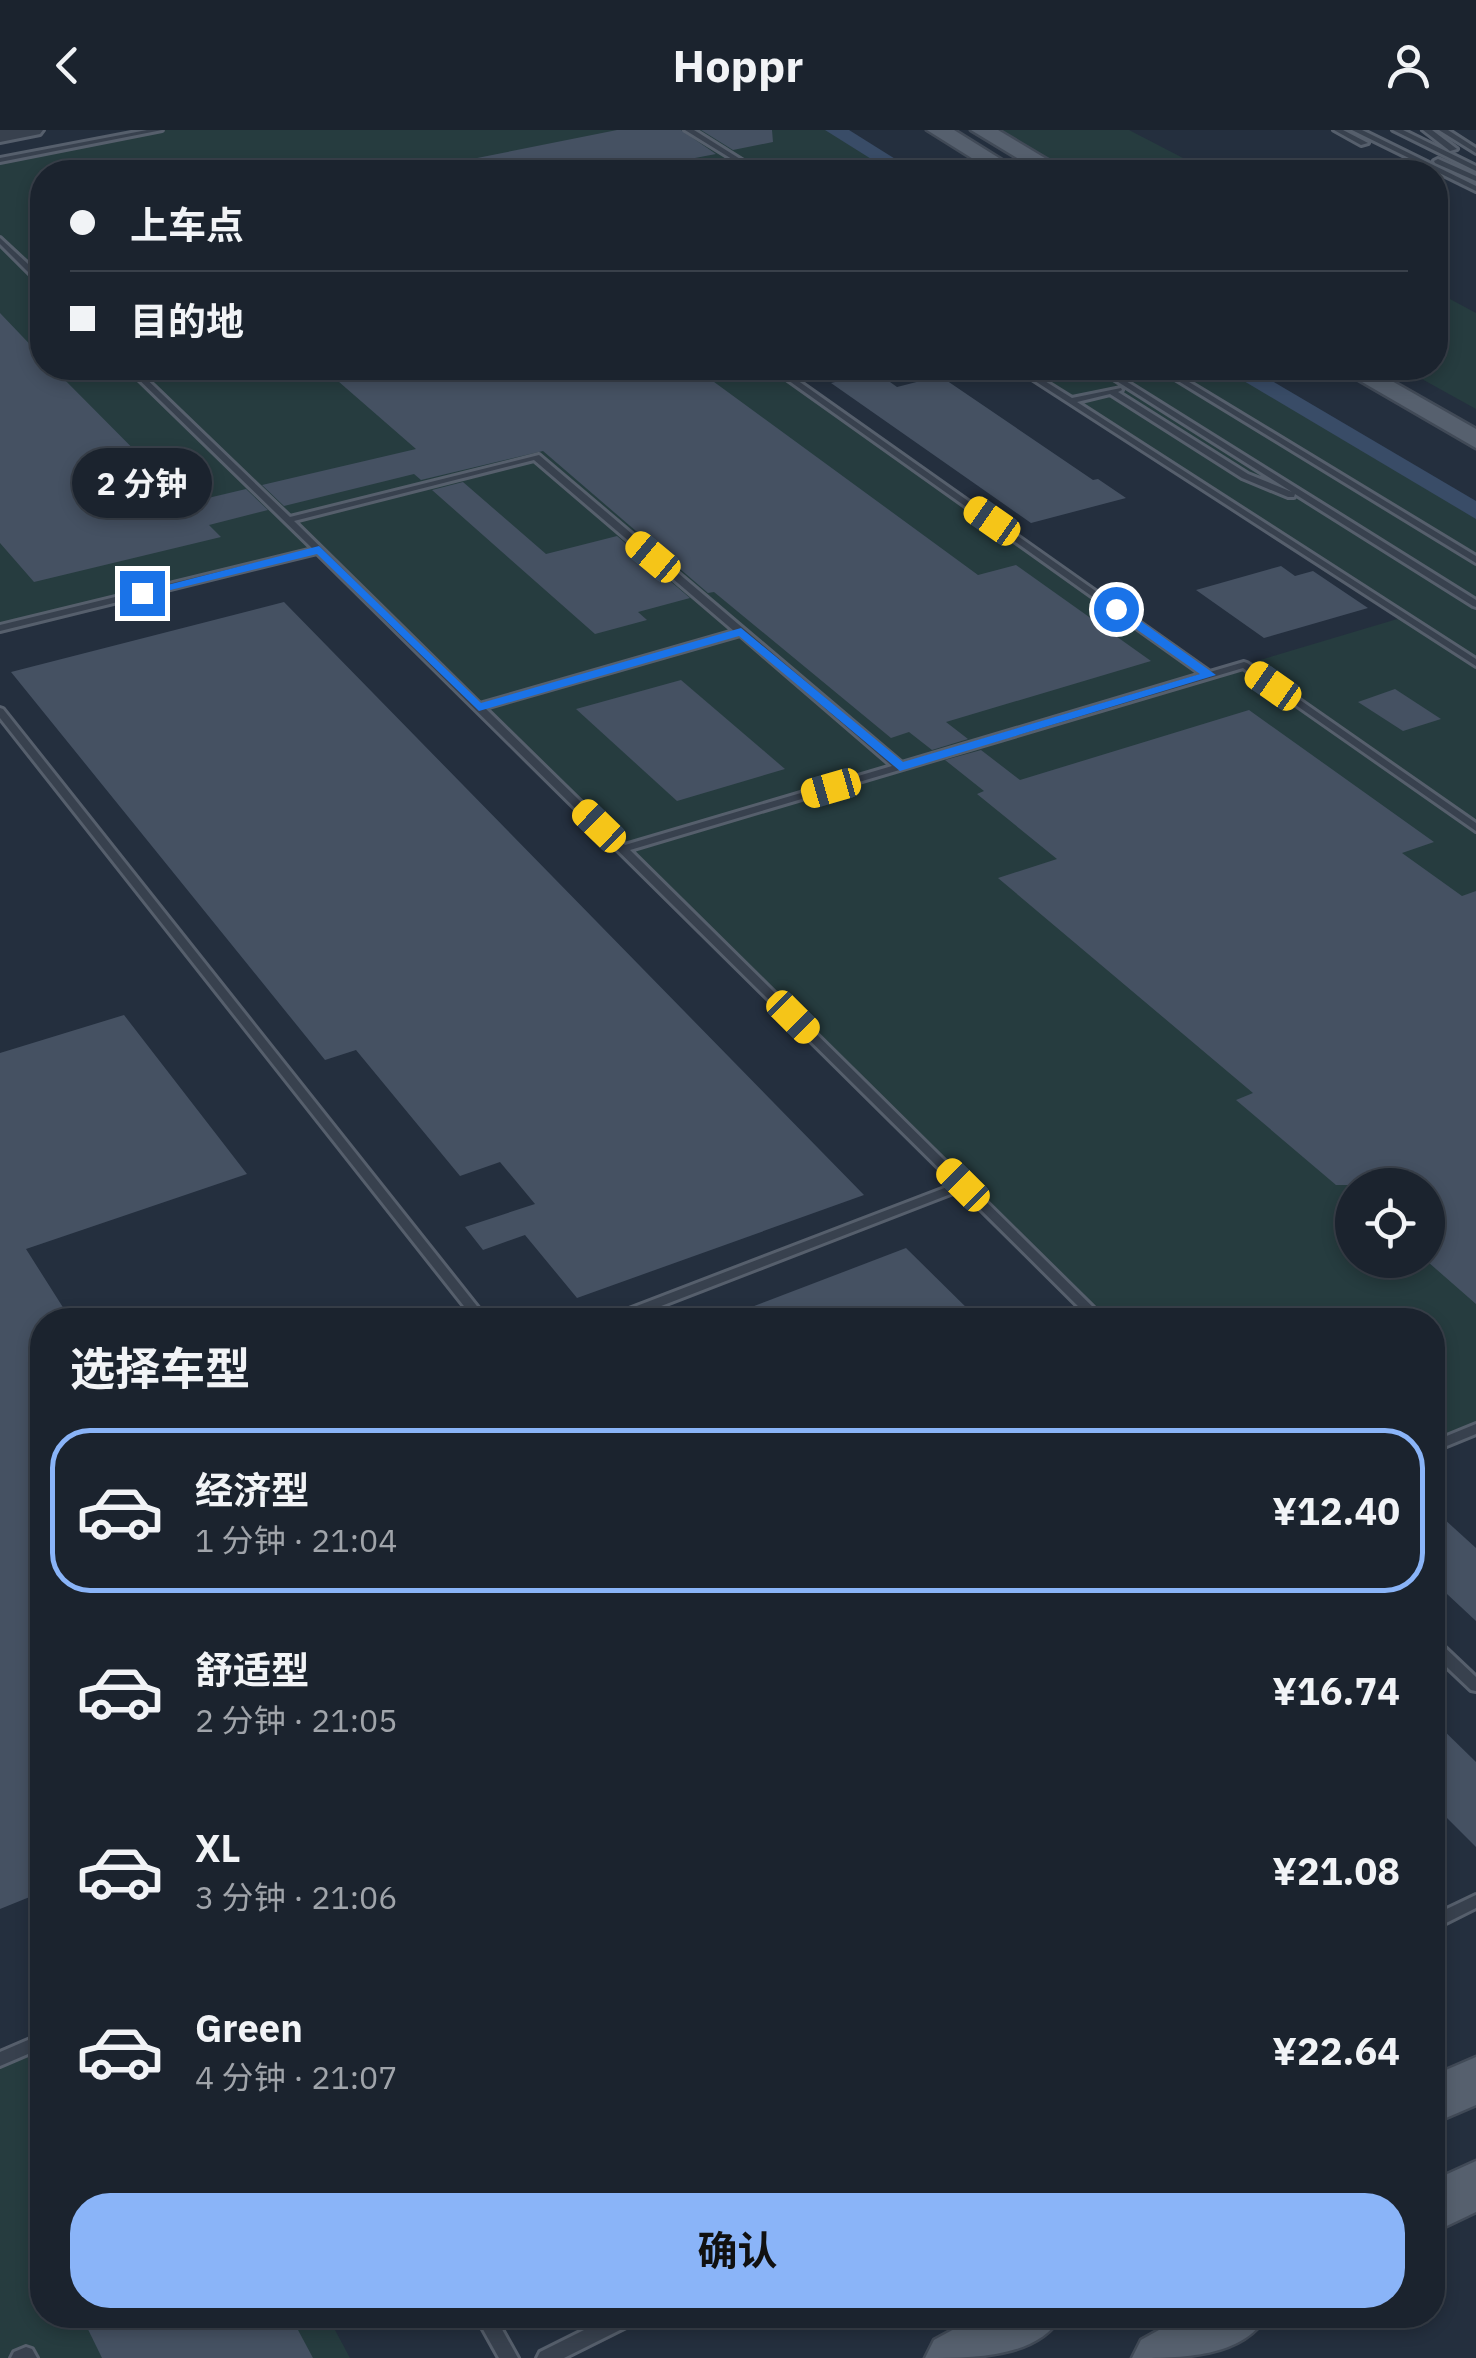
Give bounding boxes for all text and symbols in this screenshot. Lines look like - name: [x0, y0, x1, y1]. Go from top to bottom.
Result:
- text: Hoppr: [673, 36, 803, 94]
- icon: back: [40, 38, 95, 93]
- icon: person: [1381, 38, 1436, 93]
- text: 上车点: [130, 200, 244, 249]
- text: 目的地: [130, 296, 244, 345]
- callout: 2 分钟: [72, 448, 212, 518]
- text: 2 分钟: [97, 462, 187, 504]
- car: [959, 492, 1025, 550]
- car: [620, 526, 686, 588]
- route end: [120, 571, 165, 616]
- route start: [1094, 587, 1139, 632]
- car: [1240, 657, 1306, 715]
- car: [798, 765, 864, 811]
- car: [567, 794, 631, 858]
- car: [761, 985, 825, 1049]
- car: [931, 1153, 995, 1217]
- map controls: [1335, 1168, 1445, 1278]
- button: locate: [1335, 1168, 1445, 1278]
- text: 选择车型: [70, 1339, 250, 1397]
- text: 经济型: [195, 1465, 309, 1514]
- icon: car: [75, 1466, 165, 1556]
- text: ¥12.40: [1272, 1486, 1400, 1535]
- text: 1 分钟 · 21:04: [195, 1519, 397, 1561]
- text: 舒适型: [195, 1645, 309, 1694]
- icon: car: [75, 1646, 165, 1736]
- text: ¥16.74: [1272, 1666, 1400, 1715]
- text: 2 分钟 · 21:05: [195, 1699, 397, 1741]
- text: XL: [195, 1823, 241, 1872]
- icon: car: [75, 1826, 165, 1916]
- text: ¥21.08: [1272, 1846, 1400, 1895]
- text: 3 分钟 · 21:06: [195, 1876, 397, 1918]
- text: Green: [195, 2003, 303, 2052]
- icon: car: [75, 2006, 165, 2096]
- text: ¥22.64: [1272, 2026, 1400, 2075]
- text: 4 分钟 · 21:07: [195, 2056, 397, 2098]
- button: 确认: [70, 2193, 1405, 2308]

